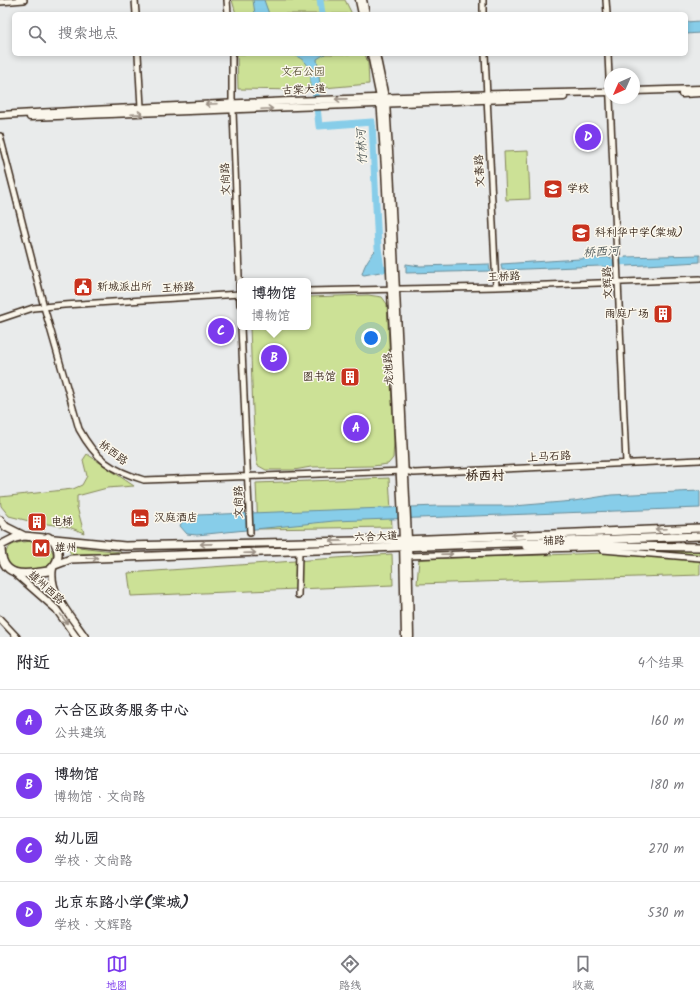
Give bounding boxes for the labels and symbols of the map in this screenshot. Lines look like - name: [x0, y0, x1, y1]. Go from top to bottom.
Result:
- park label: 文石公园: [281, 63, 325, 81]
- north arrow: [604, 68, 640, 104]
- street label: 古棠大道: [282, 80, 326, 100]
- one-way arrow: [335, 95, 348, 102]
- one-way arrow: [205, 101, 218, 108]
- one-way arrow: [260, 105, 273, 112]
- one-way arrow: [130, 110, 143, 118]
- pin: D: [575, 122, 601, 152]
- water label: 竹林河: [351, 127, 372, 165]
- street label: 文春路: [470, 154, 490, 188]
- street label: 文尚路: [216, 162, 236, 196]
- school or university icon: 学校: [542, 178, 564, 200]
- place label: 学校: [567, 180, 589, 198]
- school or university icon: 科利华中学(棠城): [570, 222, 592, 244]
- place label: 科利华中学(棠城): [595, 224, 683, 242]
- water label: 桥西河: [583, 241, 621, 262]
- street label: 文辉路: [598, 266, 618, 300]
- street label: 王桥路: [487, 267, 521, 287]
- public building icon: 新城派出所: [72, 276, 94, 298]
- place label: 新城派出所: [97, 278, 152, 296]
- street label: 王桥路: [161, 278, 195, 298]
- building icon: 雨庭广场: [652, 303, 674, 325]
- place label: 雨庭广场: [605, 305, 649, 323]
- pin: C: [208, 316, 234, 346]
- your location: [361, 328, 381, 348]
- pin: B: [261, 343, 287, 373]
- street label: 龙池路: [379, 352, 399, 386]
- building icon: 图书馆: [339, 366, 361, 388]
- place label: 图书馆: [303, 368, 336, 386]
- pin: A: [343, 413, 369, 443]
- street label: 桥西路: [94, 436, 132, 470]
- street label: 上马石路: [527, 447, 571, 467]
- district label: 桥西村: [465, 466, 505, 487]
- street label: 文尚路: [230, 485, 248, 519]
- hotel icon: 汉庭酒店: [129, 507, 151, 529]
- place label: 汉庭酒店: [154, 509, 198, 527]
- building icon: 电梯: [26, 511, 48, 533]
- place label: 电梯: [51, 513, 73, 531]
- one-way arrow: [655, 525, 668, 533]
- street label: 六合大道: [354, 527, 398, 547]
- one-way arrow: [511, 531, 524, 539]
- street label: 辅路: [543, 532, 565, 550]
- metro station icon: 雄州: [30, 537, 52, 559]
- one-way arrow: [330, 537, 343, 545]
- place label: 雄州: [55, 539, 77, 557]
- one-way arrow: [200, 541, 213, 548]
- one-way arrow: [243, 549, 256, 556]
- one-way arrow: [440, 550, 453, 558]
- one-way arrow: [85, 555, 98, 562]
- street label: 雄州西路: [24, 567, 68, 609]
- one-way arrow: [59, 614, 68, 625]

